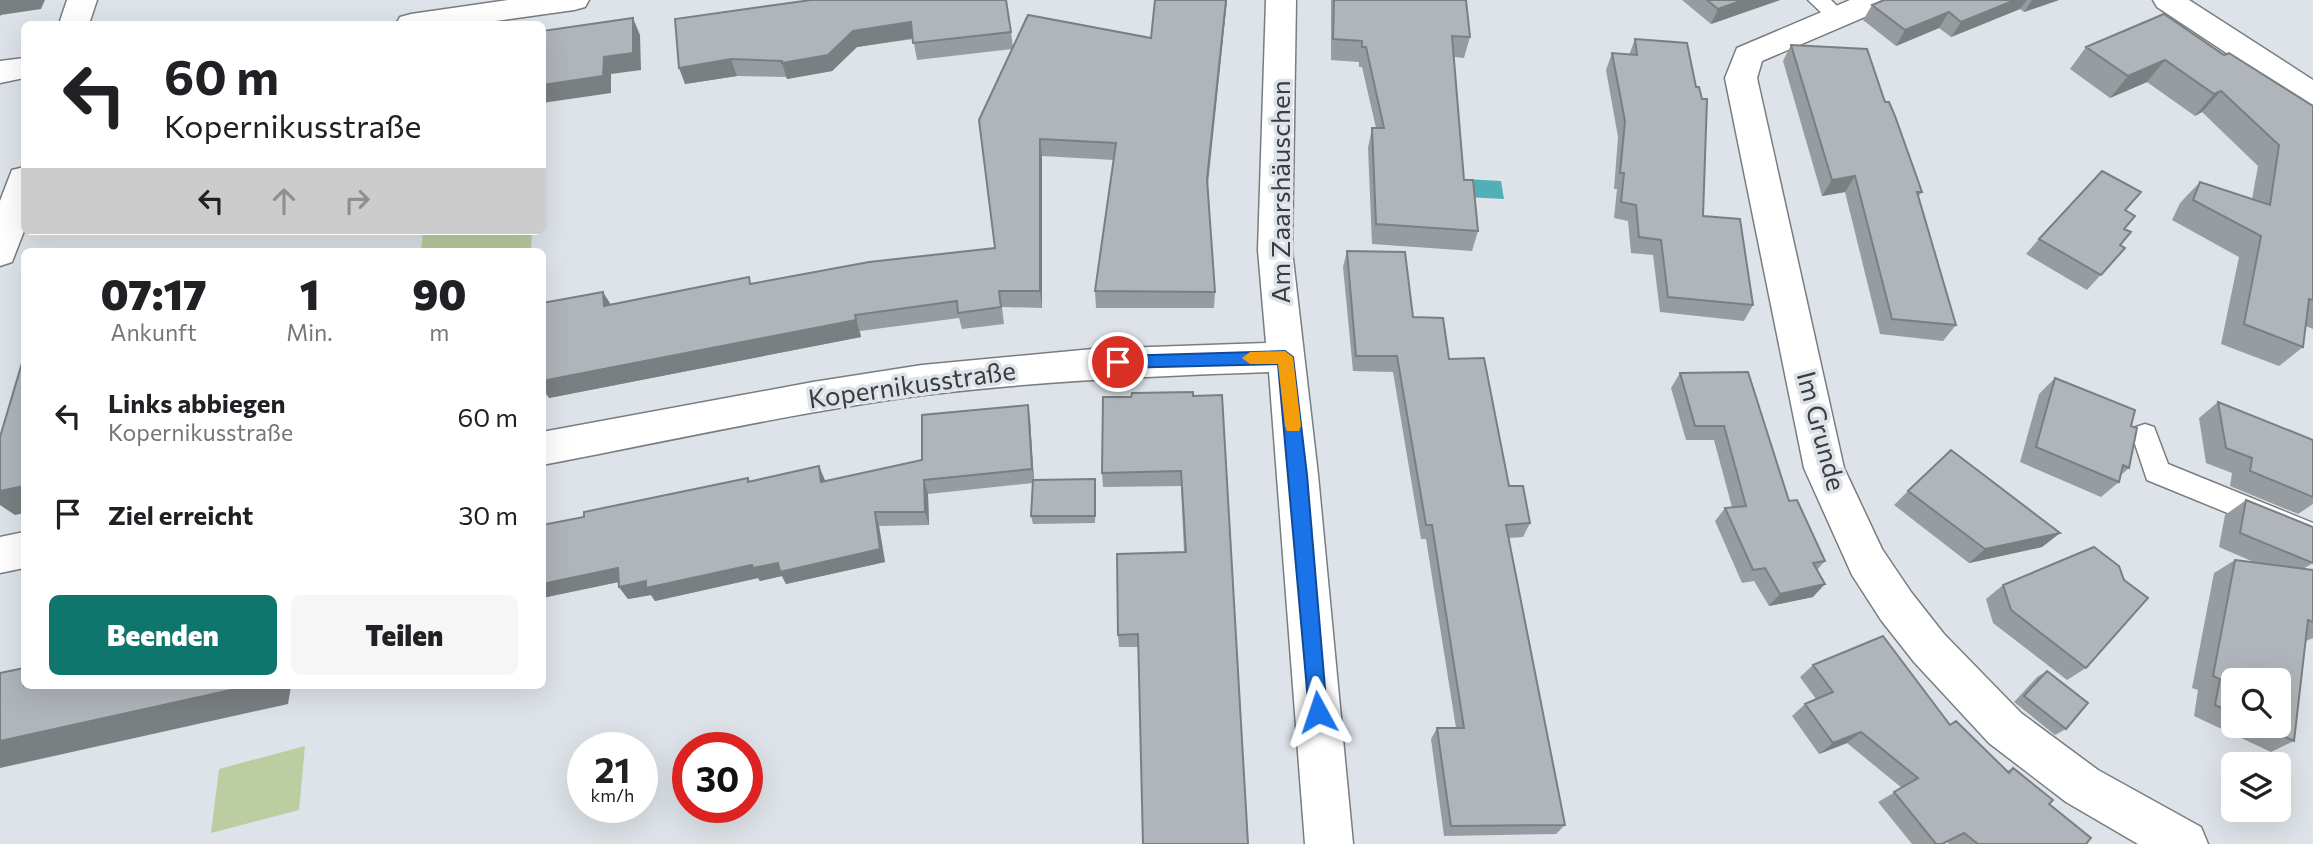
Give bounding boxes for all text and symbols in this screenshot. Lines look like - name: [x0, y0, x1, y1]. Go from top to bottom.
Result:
- text: 60 m: [164, 45, 279, 105]
- icon: left: [49, 49, 140, 140]
- street label: Am Zaarshäuschen: [1264, 80, 1295, 304]
- text: Kopernikusstraße: [164, 105, 421, 145]
- icon: left: [192, 182, 230, 220]
- icon: ahead: [265, 182, 303, 220]
- icon: right: [338, 182, 376, 220]
- text: 07:17: [100, 267, 207, 319]
- text: 1: [300, 267, 319, 319]
- text: 90: [412, 267, 467, 319]
- text: Ankunft: [111, 318, 197, 346]
- text: Min.: [286, 318, 333, 346]
- text: m: [429, 318, 449, 346]
- pin: [1088, 332, 1148, 392]
- icon: arrive: [1099, 343, 1137, 381]
- street label: Kopernikusstraße: [806, 354, 1018, 413]
- street label: Im Grunde: [1792, 367, 1853, 494]
- text: Links abbiegen: [108, 387, 286, 418]
- icon: left: [49, 397, 87, 435]
- text: 60 m: [458, 401, 518, 432]
- text: Kopernikusstraße: [108, 418, 293, 446]
- icon: arrive: [49, 495, 87, 533]
- text: Ziel erreicht: [108, 499, 253, 530]
- text: 30 m: [459, 499, 518, 530]
- button: Beenden: [49, 595, 277, 675]
- button: Teilen: [291, 595, 518, 675]
- map controls: [2221, 668, 2291, 822]
- button: search: [2221, 668, 2291, 738]
- position arrow: [1281, 675, 1355, 749]
- speed limit sign: 30: [672, 732, 763, 823]
- text: 21: [595, 747, 630, 790]
- button: layers: [2221, 752, 2291, 822]
- text: km/h: [591, 784, 634, 806]

